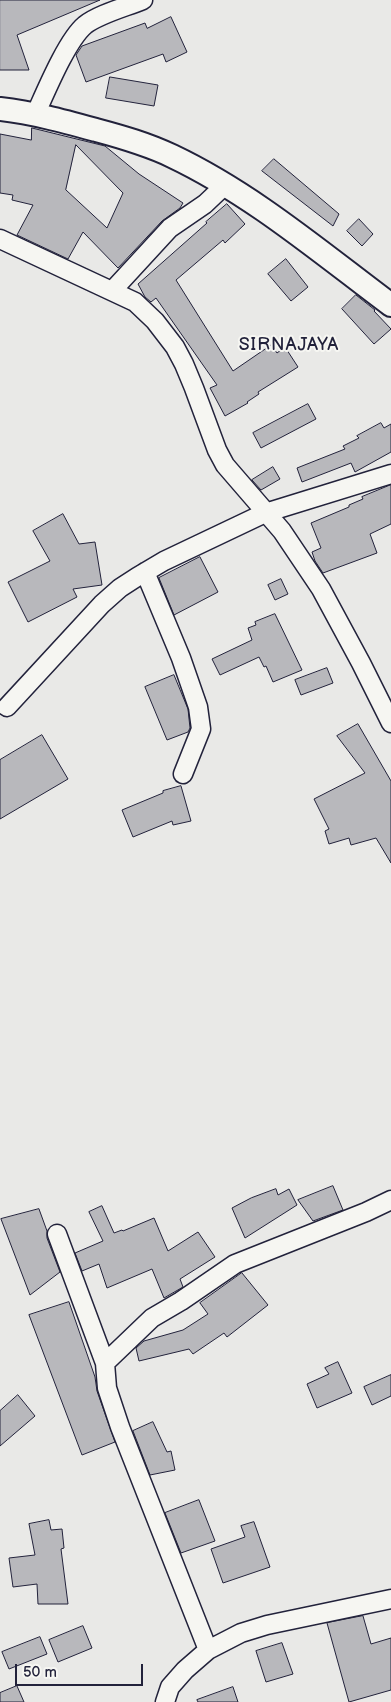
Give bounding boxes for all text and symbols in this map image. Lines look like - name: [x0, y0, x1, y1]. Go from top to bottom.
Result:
- district label: SIRNAJAYA: [238, 334, 340, 356]
- scale bar: [18, 1654, 145, 1686]
- text: 50 m: [23, 1663, 57, 1682]

